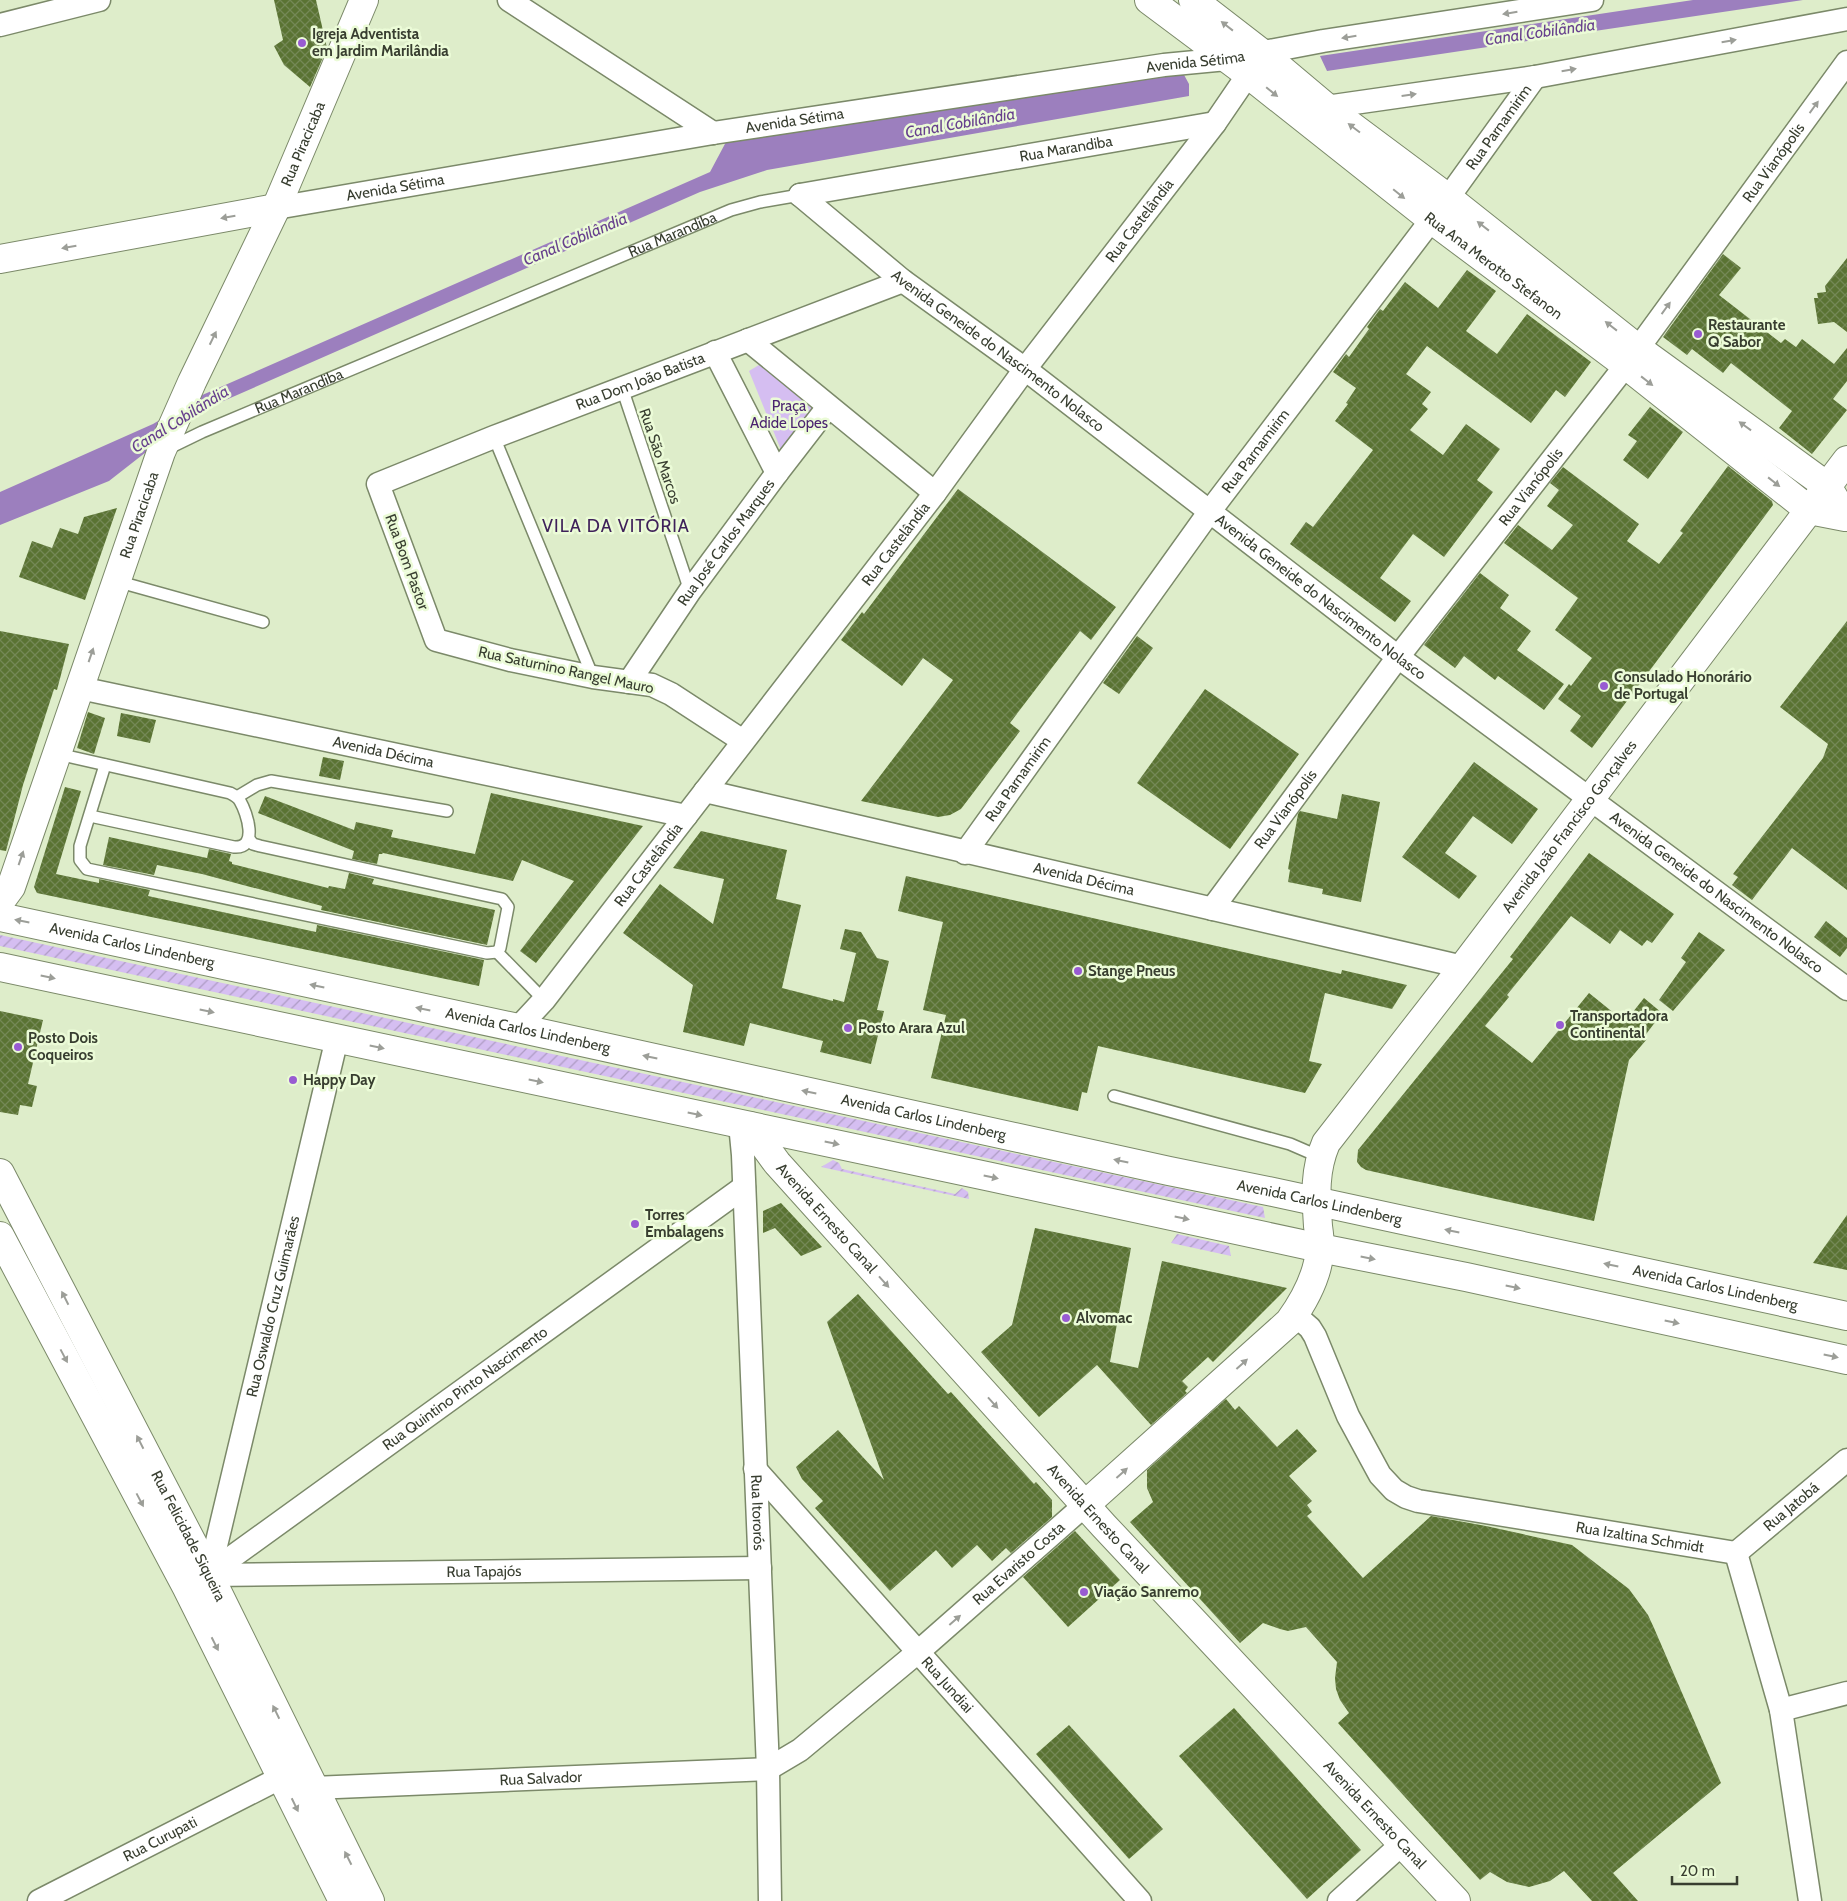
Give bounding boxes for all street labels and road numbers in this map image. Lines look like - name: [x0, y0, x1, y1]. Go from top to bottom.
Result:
- street label: Avenida Sétima: [1145, 47, 1247, 77]
- street label: Rua Parnamirim: [1462, 81, 1536, 173]
- street label: Rua Piracicaba: [277, 98, 329, 189]
- street label: Avenida Sétima: [744, 104, 846, 137]
- street label: Rua Vianópolis: [1739, 120, 1808, 206]
- street label: Rua Marandiba: [1018, 132, 1115, 166]
- street label: Avenida Sétima: [345, 170, 446, 205]
- street label: Rua Castelândia: [1102, 175, 1178, 266]
- street label: Rua Marandiba: [626, 208, 720, 261]
- street label: Rua Ana Merotto Stefanon: [1421, 208, 1566, 323]
- street label: Avenida Geneide do Nascimento Nolasco: [888, 266, 1108, 436]
- street label: Rua Dom João Batista: [573, 348, 708, 414]
- street label: Rua Marandiba: [252, 365, 346, 418]
- street label: Rua São Marcos: [635, 406, 685, 506]
- street label: Rua Parnamirim: [1218, 406, 1293, 497]
- street label: Rua Vianópolis: [1495, 444, 1567, 529]
- street label: Rua Piracicaba: [116, 469, 163, 561]
- street label: Rua José Carlos Marques: [674, 475, 779, 609]
- street label: Rua Castelândia: [858, 498, 934, 589]
- street label: Avenida Geneide do Nascimento Nolasco: [1212, 510, 1429, 684]
- street label: Rua Bom Pastor: [381, 512, 433, 613]
- street label: Rua Saturnino Rangel Mauro: [477, 643, 655, 697]
- street label: Avenida Décima: [331, 733, 436, 772]
- street label: Rua Parnamirim: [981, 733, 1055, 825]
- street label: Avenida João Francisco Gonçalves: [1498, 737, 1641, 917]
- street label: Rua Vianópolis: [1251, 766, 1321, 852]
- street label: Avenida Geneide do Nascimento Nolasco: [1606, 808, 1827, 977]
- street label: Rua Castelândia: [610, 819, 687, 910]
- street label: Avenida Décima: [1032, 859, 1137, 900]
- street label: Avenida Carlos Lindenberg: [48, 919, 217, 972]
- street label: Avenida Carlos Lindenberg: [444, 1004, 613, 1057]
- street label: Avenida Carlos Lindenberg: [839, 1090, 1008, 1144]
- street label: Avenida Ernesto Canal: [773, 1160, 881, 1277]
- street label: Avenida Carlos Lindenberg: [1235, 1176, 1404, 1229]
- street label: Rua Oswaldo Cruz Guimarães: [243, 1214, 303, 1399]
- street label: Avenida Carlos Lindenberg: [1631, 1261, 1800, 1314]
- street label: Rua Quintino Pinto Nascimento: [379, 1323, 551, 1454]
- street label: Avenida Ernesto Canal: [1044, 1460, 1153, 1577]
- street label: Rua Felicidade Siqueira: [147, 1468, 230, 1605]
- street label: Rua Itororós: [747, 1474, 768, 1551]
- street label: Rua Jatobá: [1760, 1478, 1823, 1535]
- street label: Rua Evaristo Costa: [969, 1518, 1069, 1609]
- street label: Rua Izaltina Schmidt: [1575, 1518, 1705, 1557]
- street label: Rua Tapajós: [446, 1562, 522, 1581]
- street label: Rua Jundiai: [918, 1653, 977, 1717]
- street label: Avenida Ernesto Canal: [1320, 1757, 1430, 1873]
- street label: Rua Salvador: [499, 1768, 583, 1789]
- street label: Rua Curupati: [120, 1813, 200, 1865]

